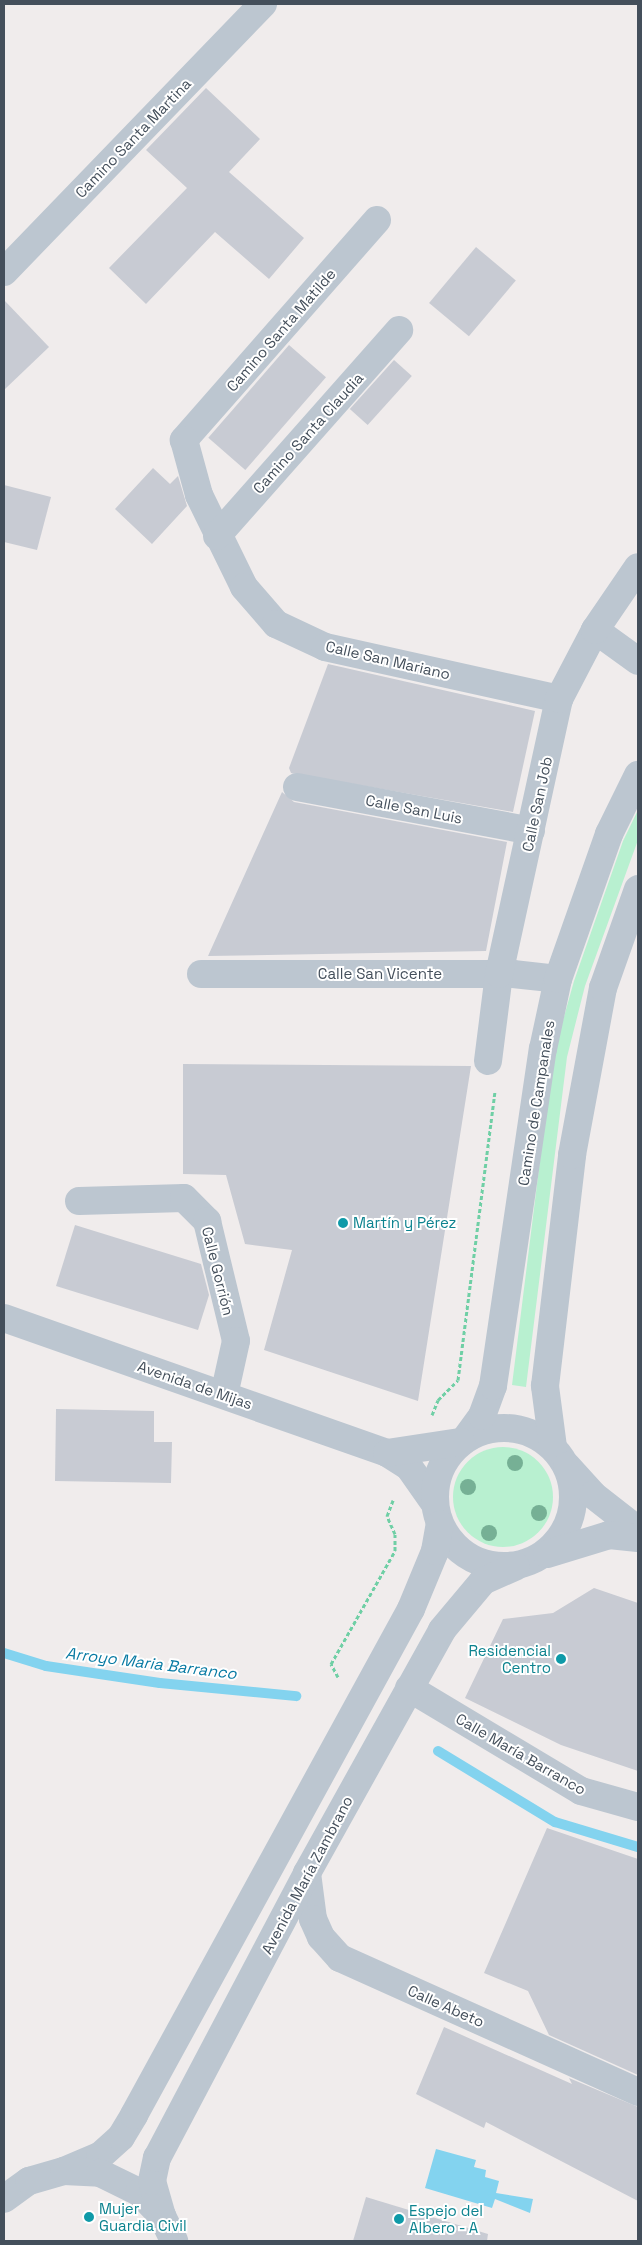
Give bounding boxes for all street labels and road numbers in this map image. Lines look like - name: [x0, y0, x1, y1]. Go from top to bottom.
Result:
- street label: Camino Santa Martina: [71, 75, 195, 201]
- street label: Camino Santa Matilde: [223, 265, 339, 395]
- street label: Camino Santa Claudia: [249, 369, 367, 497]
- street label: Calle San Mariano: [324, 637, 452, 683]
- street label: Calle San Job: [518, 755, 556, 853]
- street label: Calle San Luis: [364, 791, 464, 827]
- street label: Calle San Vicente: [318, 965, 442, 983]
- street label: Camino de Campanales: [514, 1019, 558, 1187]
- street label: Calle Gorrión: [198, 1225, 238, 1317]
- street label: Avenida de Mijas: [135, 1357, 255, 1413]
- street label: Calle María Barranco: [453, 1709, 589, 1799]
- street label: Avenida María Zambrano: [258, 1793, 356, 1957]
- street label: Calle Abeto: [405, 1981, 487, 2031]

